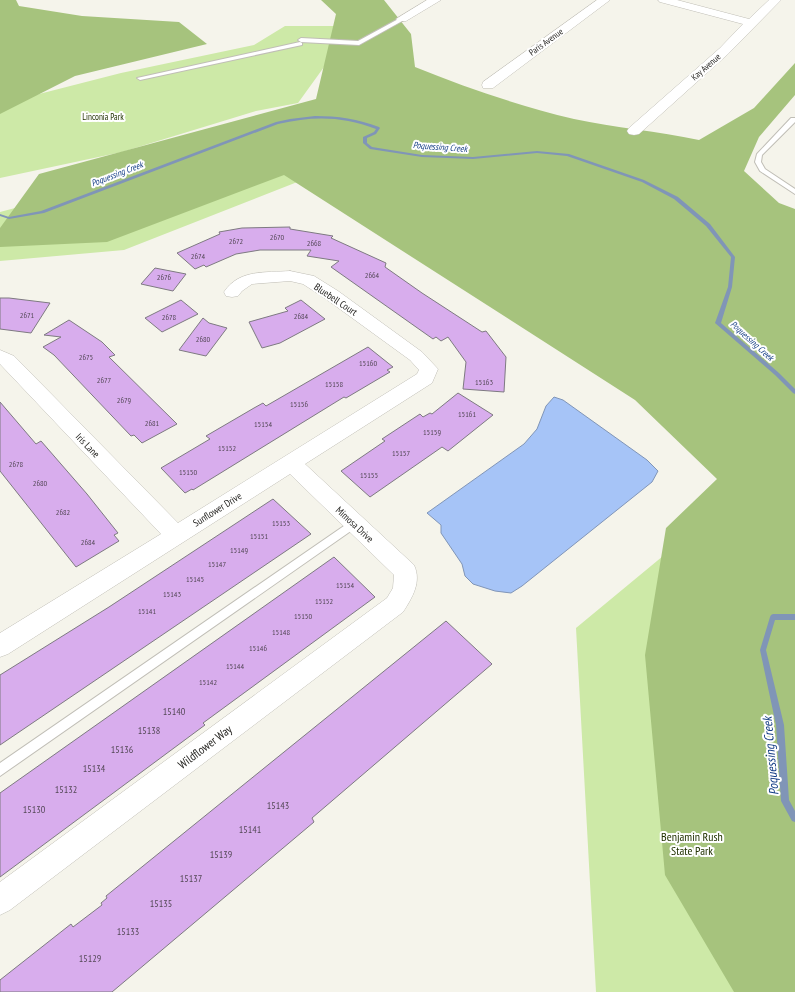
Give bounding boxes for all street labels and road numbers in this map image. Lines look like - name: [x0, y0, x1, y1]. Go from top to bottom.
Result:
- street label: Paris Avenue: [527, 25, 565, 58]
- street label: Kay Avenue: [689, 51, 723, 82]
- street label: Bluebell Court: [312, 280, 360, 319]
- street label: Iris Lane: [73, 430, 102, 460]
- street label: Sunflower Drive: [191, 489, 244, 529]
- street label: Mimosa Drive: [333, 504, 376, 545]
- street label: Wildflower Way: [175, 721, 235, 772]

